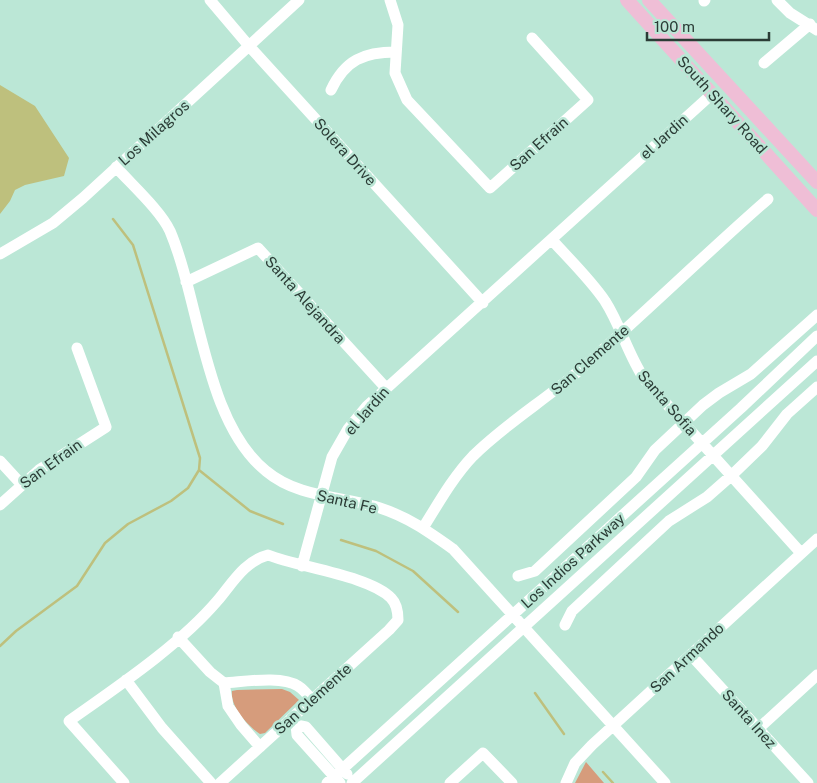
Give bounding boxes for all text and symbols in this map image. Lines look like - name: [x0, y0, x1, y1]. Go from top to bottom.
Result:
- scale bar: [647, 10, 770, 42]
- text: 100 m: [654, 18, 695, 35]
- street label: South Shary Road: [674, 52, 771, 157]
- street label: Los Milagros: [115, 97, 192, 169]
- street label: el Jardin: [636, 111, 691, 162]
- street label: San Efrain: [506, 113, 571, 174]
- street label: Solera Drive: [311, 115, 380, 189]
- street label: Santa Alejandra: [262, 253, 349, 347]
- street label: San Clemente: [547, 321, 632, 398]
- street label: Santa Sofia: [635, 367, 700, 439]
- street label: el Jardin: [341, 383, 392, 438]
- street label: San Efrain: [17, 436, 85, 492]
- street label: Santa Fe: [315, 486, 379, 517]
- street label: Los Indios Parkway: [518, 510, 628, 611]
- street label: San Armando: [646, 619, 727, 696]
- street label: San Clemente: [271, 660, 355, 738]
- street label: Santa Inez: [719, 686, 780, 751]

